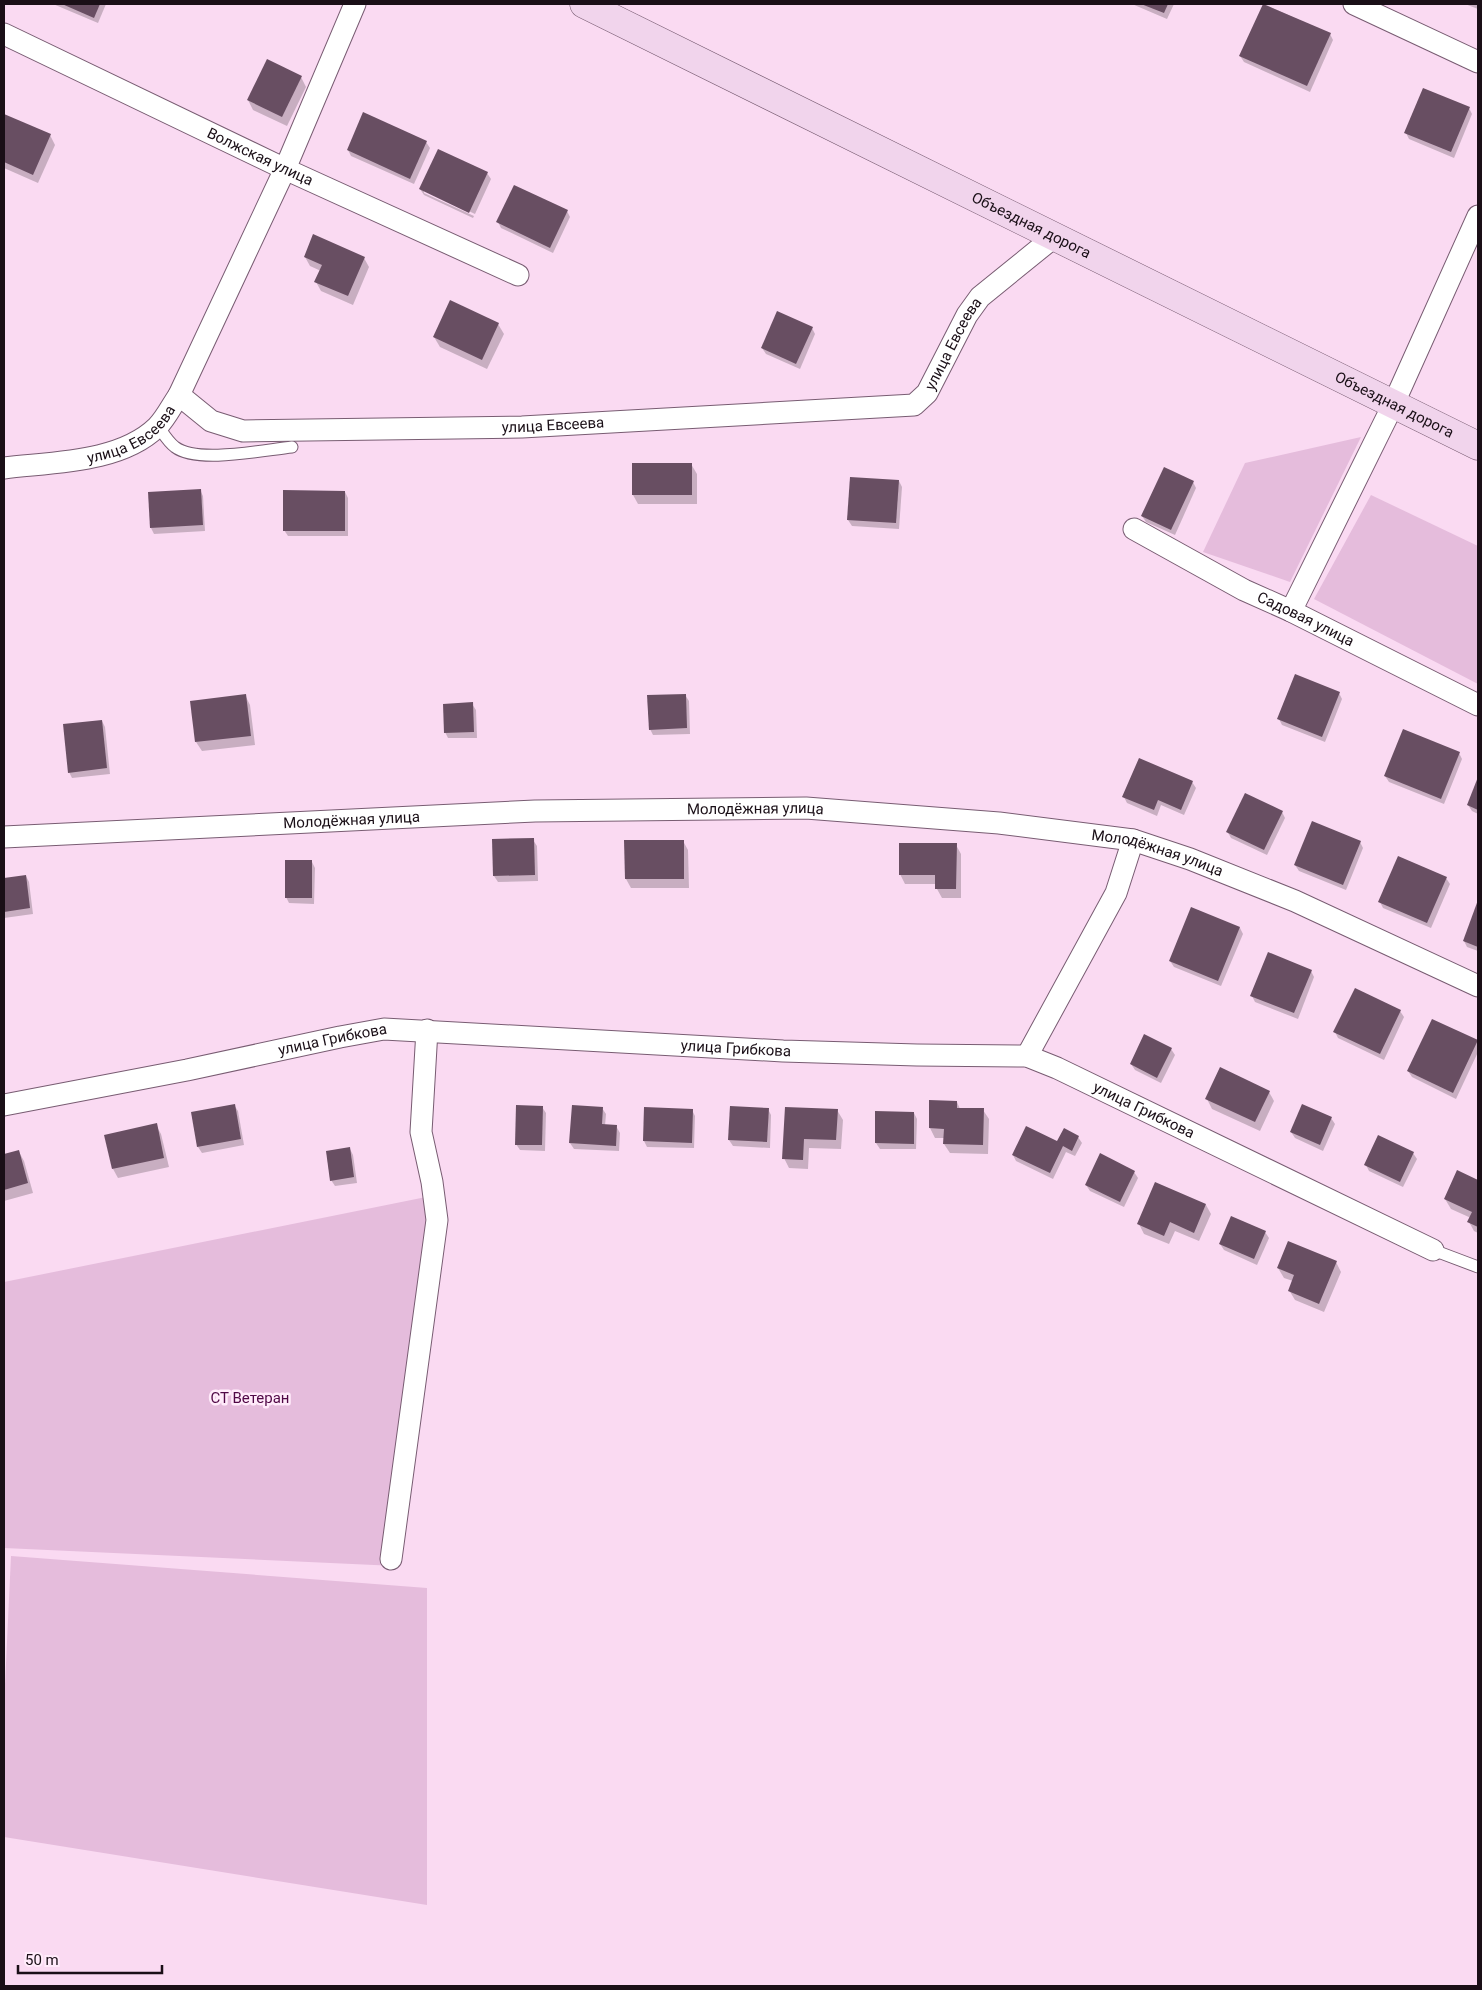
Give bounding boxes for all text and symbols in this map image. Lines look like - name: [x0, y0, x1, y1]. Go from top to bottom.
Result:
- street label: Волжская улица: [204, 124, 316, 190]
- street label: Объездная дорога: [969, 188, 1094, 262]
- street label: улица Евсеева: [921, 294, 986, 393]
- street label: Объездная дорога: [1332, 368, 1457, 442]
- street label: улица Евсеева: [85, 402, 179, 467]
- street label: улица Евсеева: [502, 413, 605, 436]
- street label: Садовая улица: [1254, 588, 1357, 650]
- street label: Молодёжная улица: [687, 799, 824, 818]
- street label: Молодёжная улица: [283, 808, 420, 832]
- street label: Молодёжная улица: [1090, 826, 1226, 880]
- street label: улица Грибкова: [276, 1020, 388, 1059]
- street label: улица Грибкова: [680, 1036, 791, 1060]
- street label: улица Грибкова: [1090, 1078, 1197, 1142]
- park label: СТ Ветеран: [211, 1389, 289, 1407]
- scale bar: [18, 1942, 161, 1974]
- text: 50 m: [25, 1951, 59, 1969]

